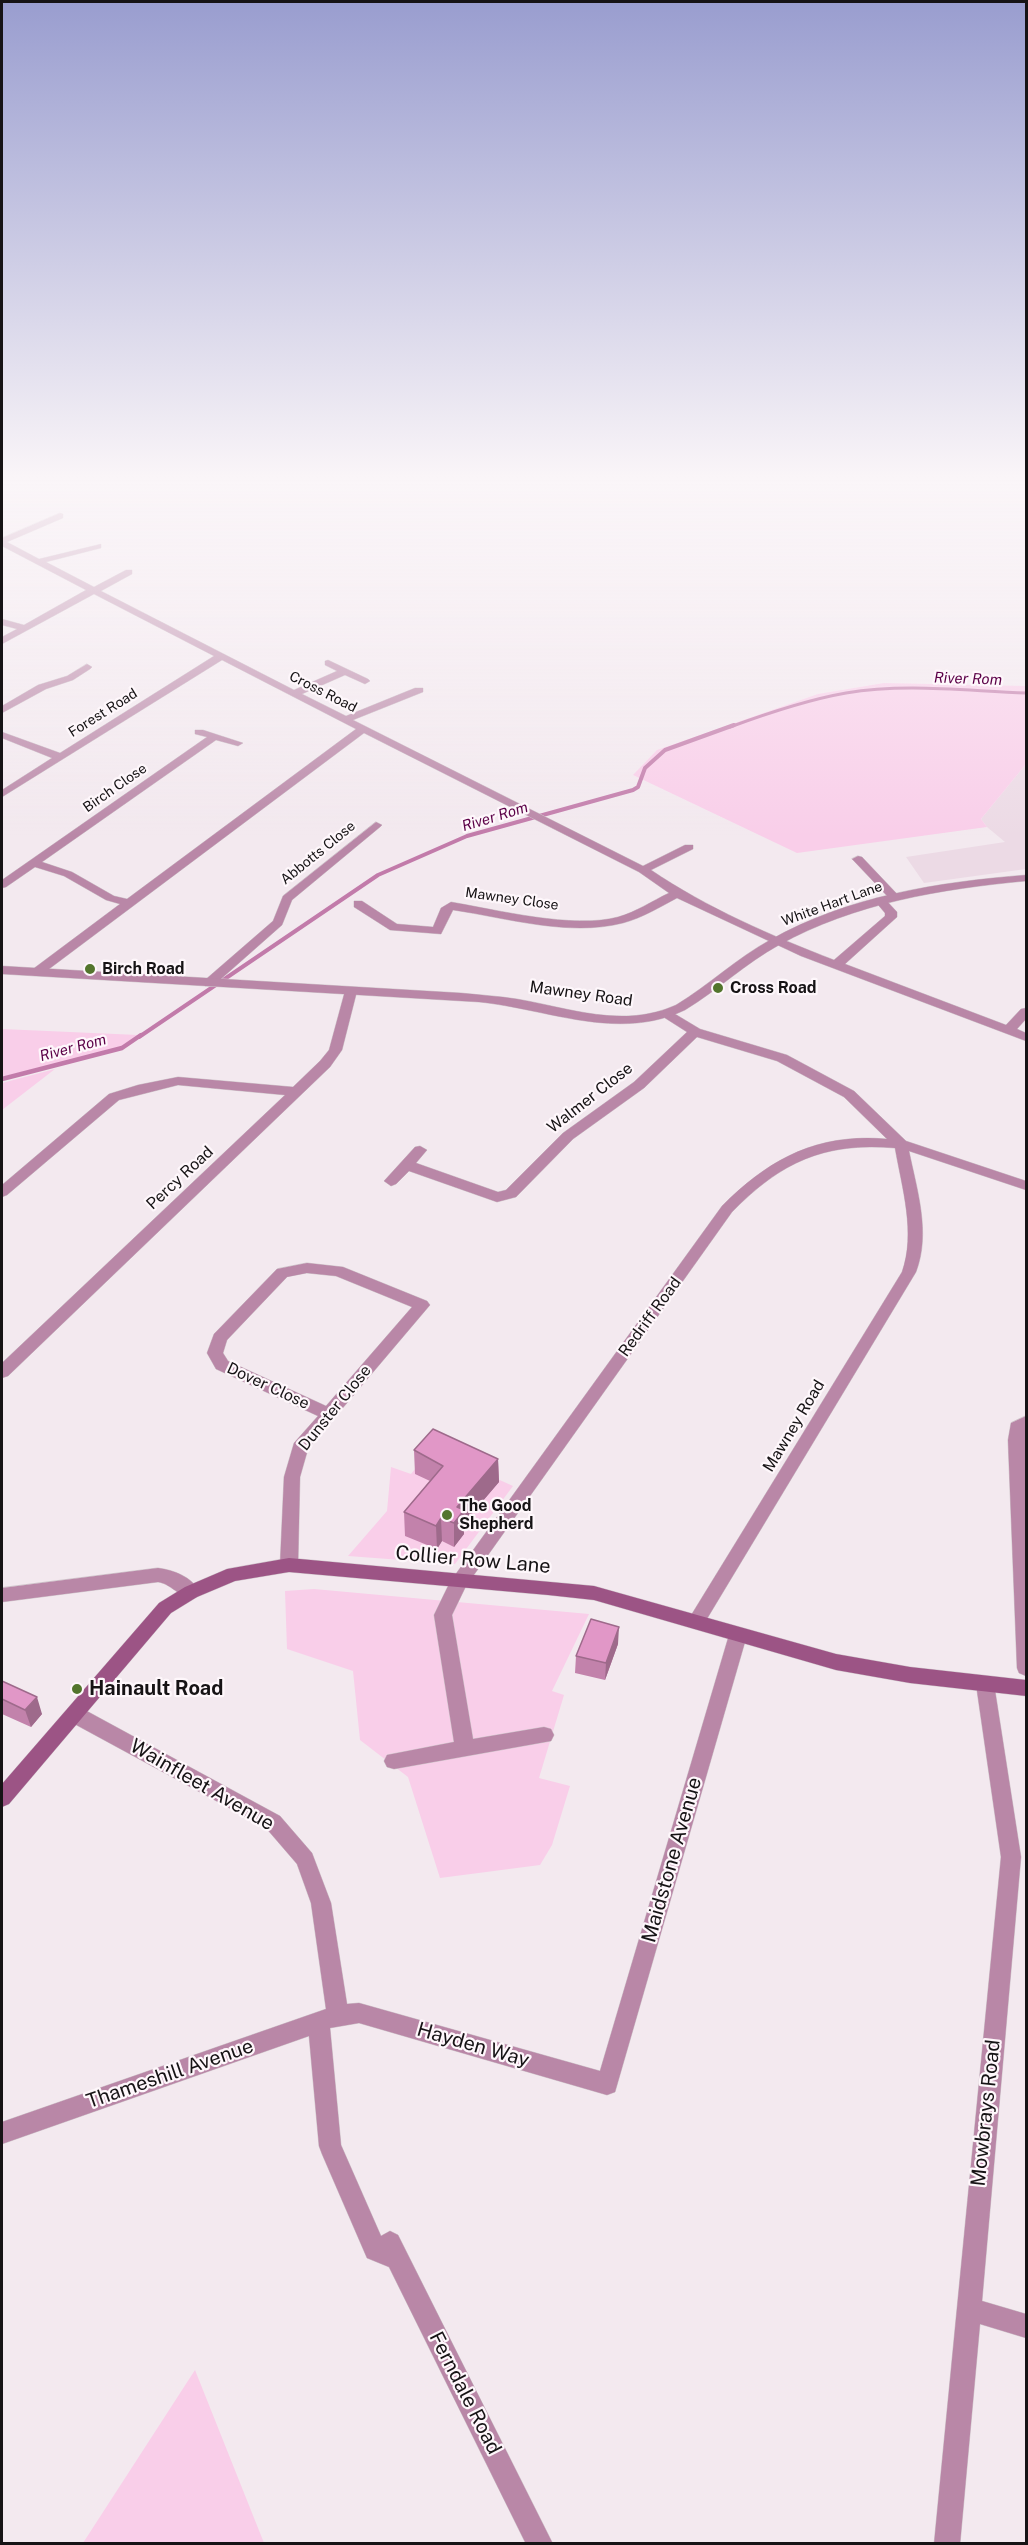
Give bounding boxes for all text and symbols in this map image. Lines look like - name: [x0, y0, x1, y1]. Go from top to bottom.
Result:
- street label: Cross Road: [286, 668, 360, 716]
- water label: River Rom: [934, 669, 1002, 689]
- street label: Forest Road: [65, 685, 141, 741]
- street label: Birch Close: [80, 760, 150, 816]
- water label: River Rom: [460, 798, 530, 836]
- street label: Abbotts Close: [277, 818, 359, 888]
- street label: White Hart Lane: [780, 878, 884, 930]
- street label: Mawney Close: [464, 884, 560, 914]
- place label: Birch Road: [102, 959, 184, 979]
- marker: Birch Road: [83, 962, 97, 976]
- street label: Mawney Road: [528, 977, 634, 1011]
- place label: Cross Road: [730, 978, 816, 998]
- marker: Cross Road: [711, 981, 725, 995]
- water label: River Rom: [38, 1031, 108, 1065]
- street label: Walmer Close: [544, 1059, 636, 1137]
- street label: Percy Road: [143, 1142, 217, 1214]
- street label: Redriff Road: [615, 1274, 685, 1360]
- street label: Dover Close: [224, 1359, 312, 1413]
- street label: Dunster Close: [295, 1361, 375, 1455]
- street label: Mawney Road: [759, 1377, 829, 1475]
- place label: The Good Shepherd: [459, 1496, 533, 1534]
- marker: The Good Shepherd: [440, 1508, 454, 1522]
- street label: Collier Row Lane: [394, 1541, 552, 1579]
- place label: Hainault Road: [89, 1677, 223, 1701]
- marker: Hainault Road: [70, 1682, 84, 1696]
- street label: Wainfleet Avenue: [126, 1734, 278, 1836]
- street label: Maidstone Avenue: [637, 1775, 707, 1945]
- street label: Hayden Way: [414, 2018, 532, 2072]
- street label: Thameshill Avenue: [83, 2034, 257, 2114]
- street label: Mowbrays Road: [966, 2038, 1006, 2188]
- street label: Ferndale Road: [424, 2328, 506, 2458]

